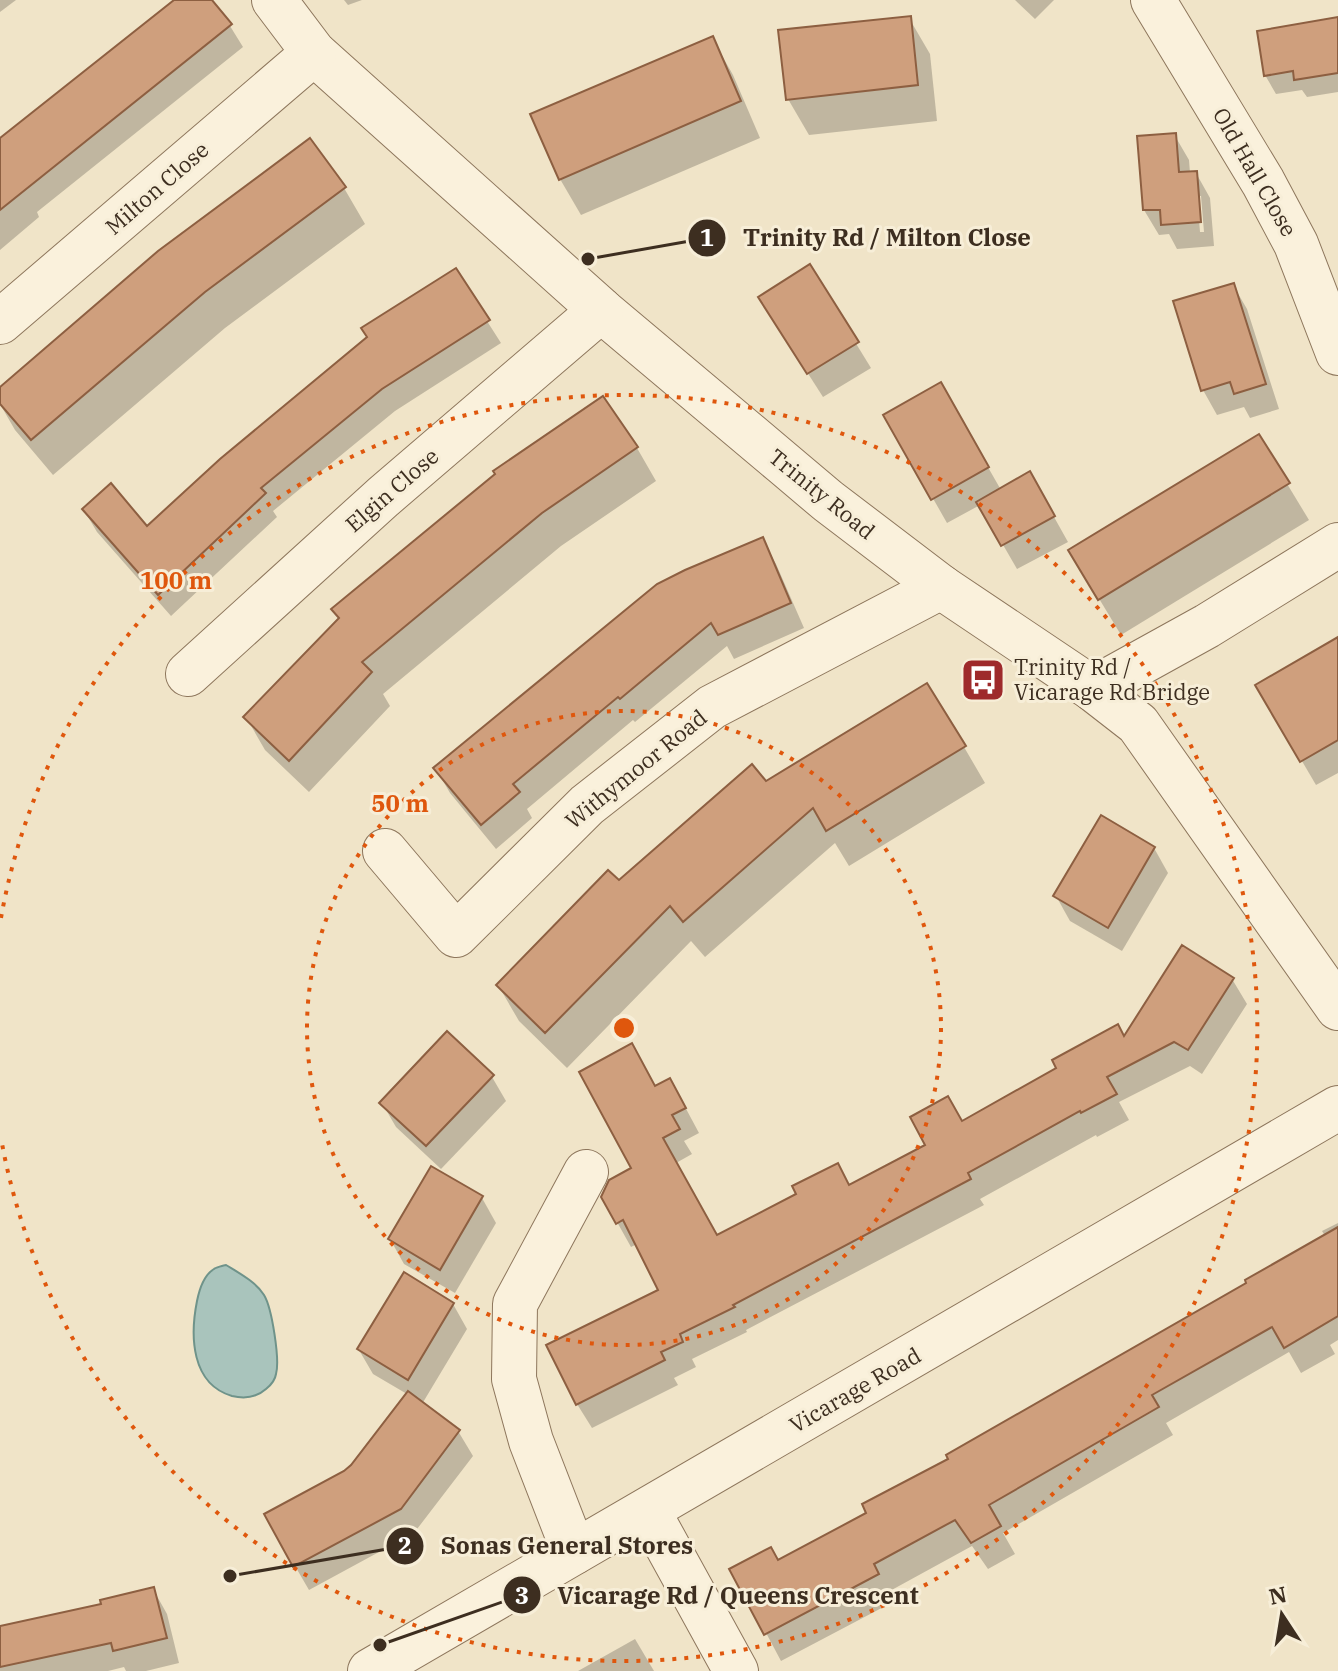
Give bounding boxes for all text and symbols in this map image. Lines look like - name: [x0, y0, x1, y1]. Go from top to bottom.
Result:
- street label: Old Hall Close: [1207, 102, 1304, 241]
- street label: Milton Close: [99, 135, 214, 241]
- callout: Trinity Rd / Milton Close: [687, 214, 1047, 262]
- text: 1: [700, 221, 714, 253]
- text: Trinity Rd / Milton Close: [743, 221, 1031, 253]
- street label: Elgin Close: [339, 441, 444, 538]
- street label: Trinity Road: [763, 442, 881, 545]
- text: 100 m: [140, 564, 212, 596]
- place label: Trinity Rd / Vicarage Rd Bridge: [1014, 652, 1210, 706]
- bus stop icon: Trinity Rd / Vicarage Rd Bridge: [959, 656, 1007, 704]
- street label: Withymoor Road: [559, 703, 712, 835]
- text: 50 m: [371, 787, 429, 819]
- centre of rings: [610, 1014, 638, 1042]
- street label: Vicarage Road: [784, 1340, 926, 1439]
- callout: Sonas General Stores: [385, 1522, 709, 1570]
- text: 2: [398, 1529, 412, 1561]
- text: Sonas General Stores: [441, 1529, 693, 1561]
- callout: Vicarage Rd / Queens Crescent: [502, 1571, 935, 1619]
- north arrow: [1242, 1575, 1322, 1655]
- text: 3: [515, 1579, 529, 1611]
- text: Vicarage Rd / Queens Crescent: [557, 1579, 919, 1611]
- text: N: [1266, 1579, 1289, 1611]

